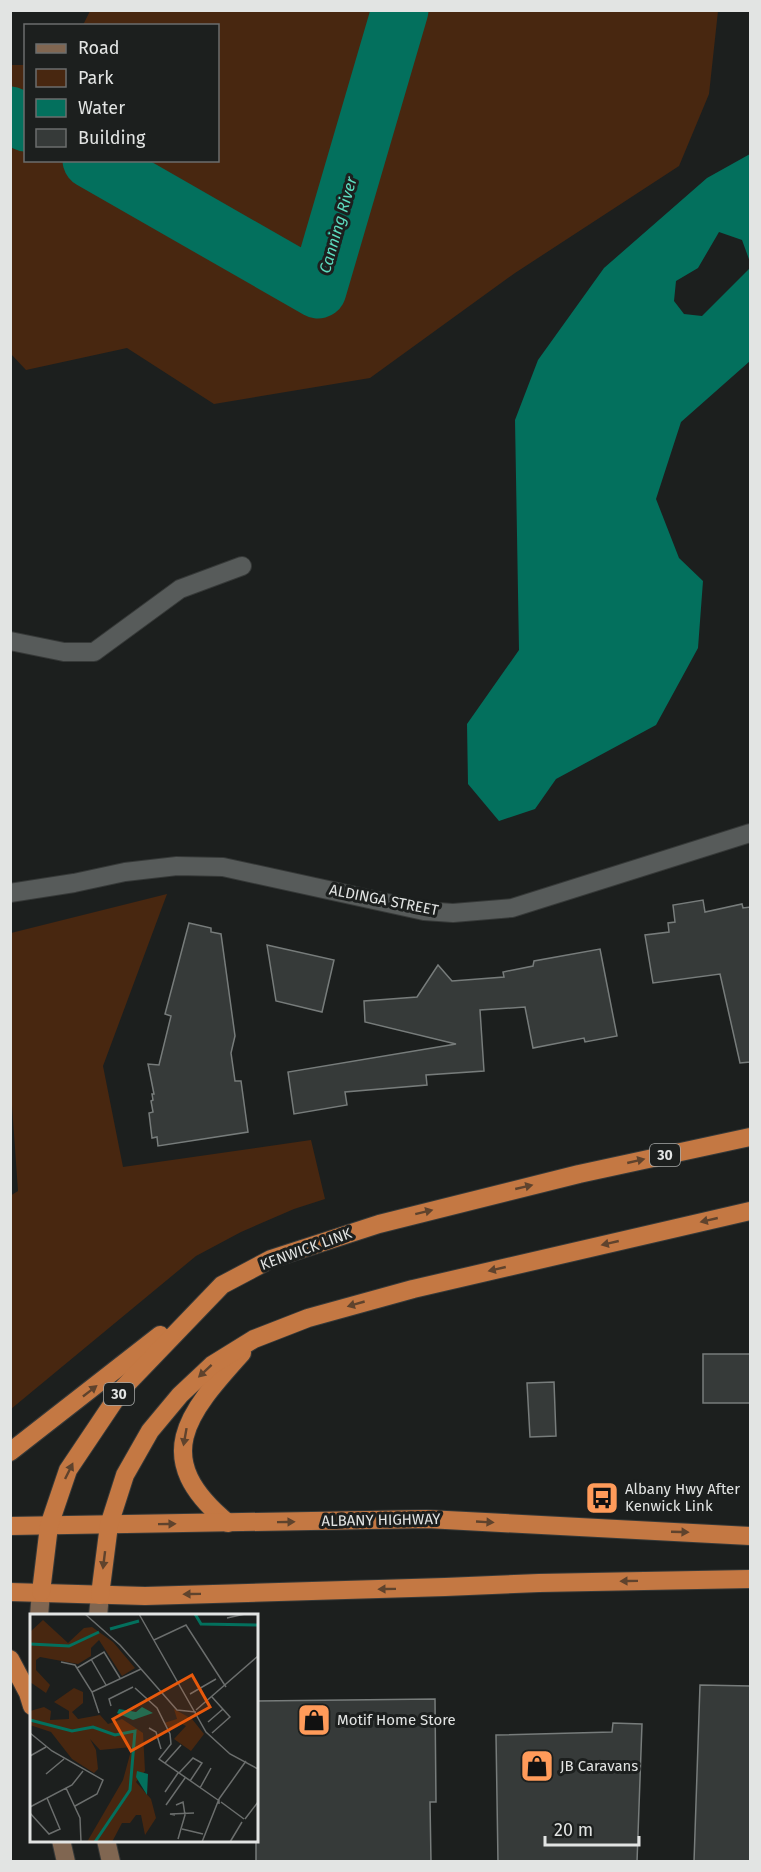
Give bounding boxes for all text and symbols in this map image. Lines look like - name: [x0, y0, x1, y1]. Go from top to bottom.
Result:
- legend: [24, 24, 219, 162]
- text: Road: [78, 37, 120, 59]
- text: Park: [78, 67, 114, 89]
- text: Water: [78, 97, 125, 119]
- text: Building: [78, 127, 146, 149]
- water label: Canning River: [315, 174, 361, 275]
- street label: ALDINGA STREET: [328, 881, 440, 919]
- road number: 30: [650, 1144, 680, 1166]
- one-way arrow: [627, 1156, 646, 1166]
- one-way arrow: [515, 1182, 533, 1192]
- one-way arrow: [414, 1207, 433, 1217]
- one-way arrow: [699, 1216, 718, 1226]
- street label: KENWICK LINK: [258, 1224, 354, 1274]
- one-way arrow: [600, 1239, 619, 1249]
- one-way arrow: [488, 1265, 506, 1275]
- one-way arrow: [347, 1300, 365, 1310]
- one-way arrow: [198, 1364, 213, 1378]
- road number: 30: [104, 1383, 134, 1405]
- one-way arrow: [82, 1385, 98, 1397]
- one-way arrow: [180, 1428, 189, 1447]
- one-way arrow: [65, 1462, 74, 1479]
- bus stop icon: Albany Hwy After Kenwick Link: [584, 1480, 620, 1516]
- place label: Albany Hwy After Kenwick Link: [625, 1480, 740, 1515]
- street label: ALBANY HIGHWAY: [321, 1510, 441, 1530]
- one-way arrow: [277, 1517, 296, 1526]
- one-way arrow: [476, 1517, 495, 1526]
- one-way arrow: [158, 1519, 177, 1529]
- one-way arrow: [670, 1527, 689, 1536]
- one-way arrow: [100, 1550, 109, 1569]
- one-way arrow: [620, 1576, 639, 1586]
- one-way arrow: [377, 1584, 396, 1593]
- one-way arrow: [182, 1589, 201, 1598]
- inset map: [30, 1614, 258, 1842]
- shop icon: Motif Home Store: [296, 1702, 332, 1738]
- place label: Motif Home Store: [337, 1711, 456, 1729]
- shop icon: JB Caravans: [519, 1748, 555, 1784]
- place label: JB Caravans: [560, 1757, 638, 1775]
- scale bar: [545, 1809, 640, 1847]
- text: 20 m: [554, 1819, 593, 1841]

